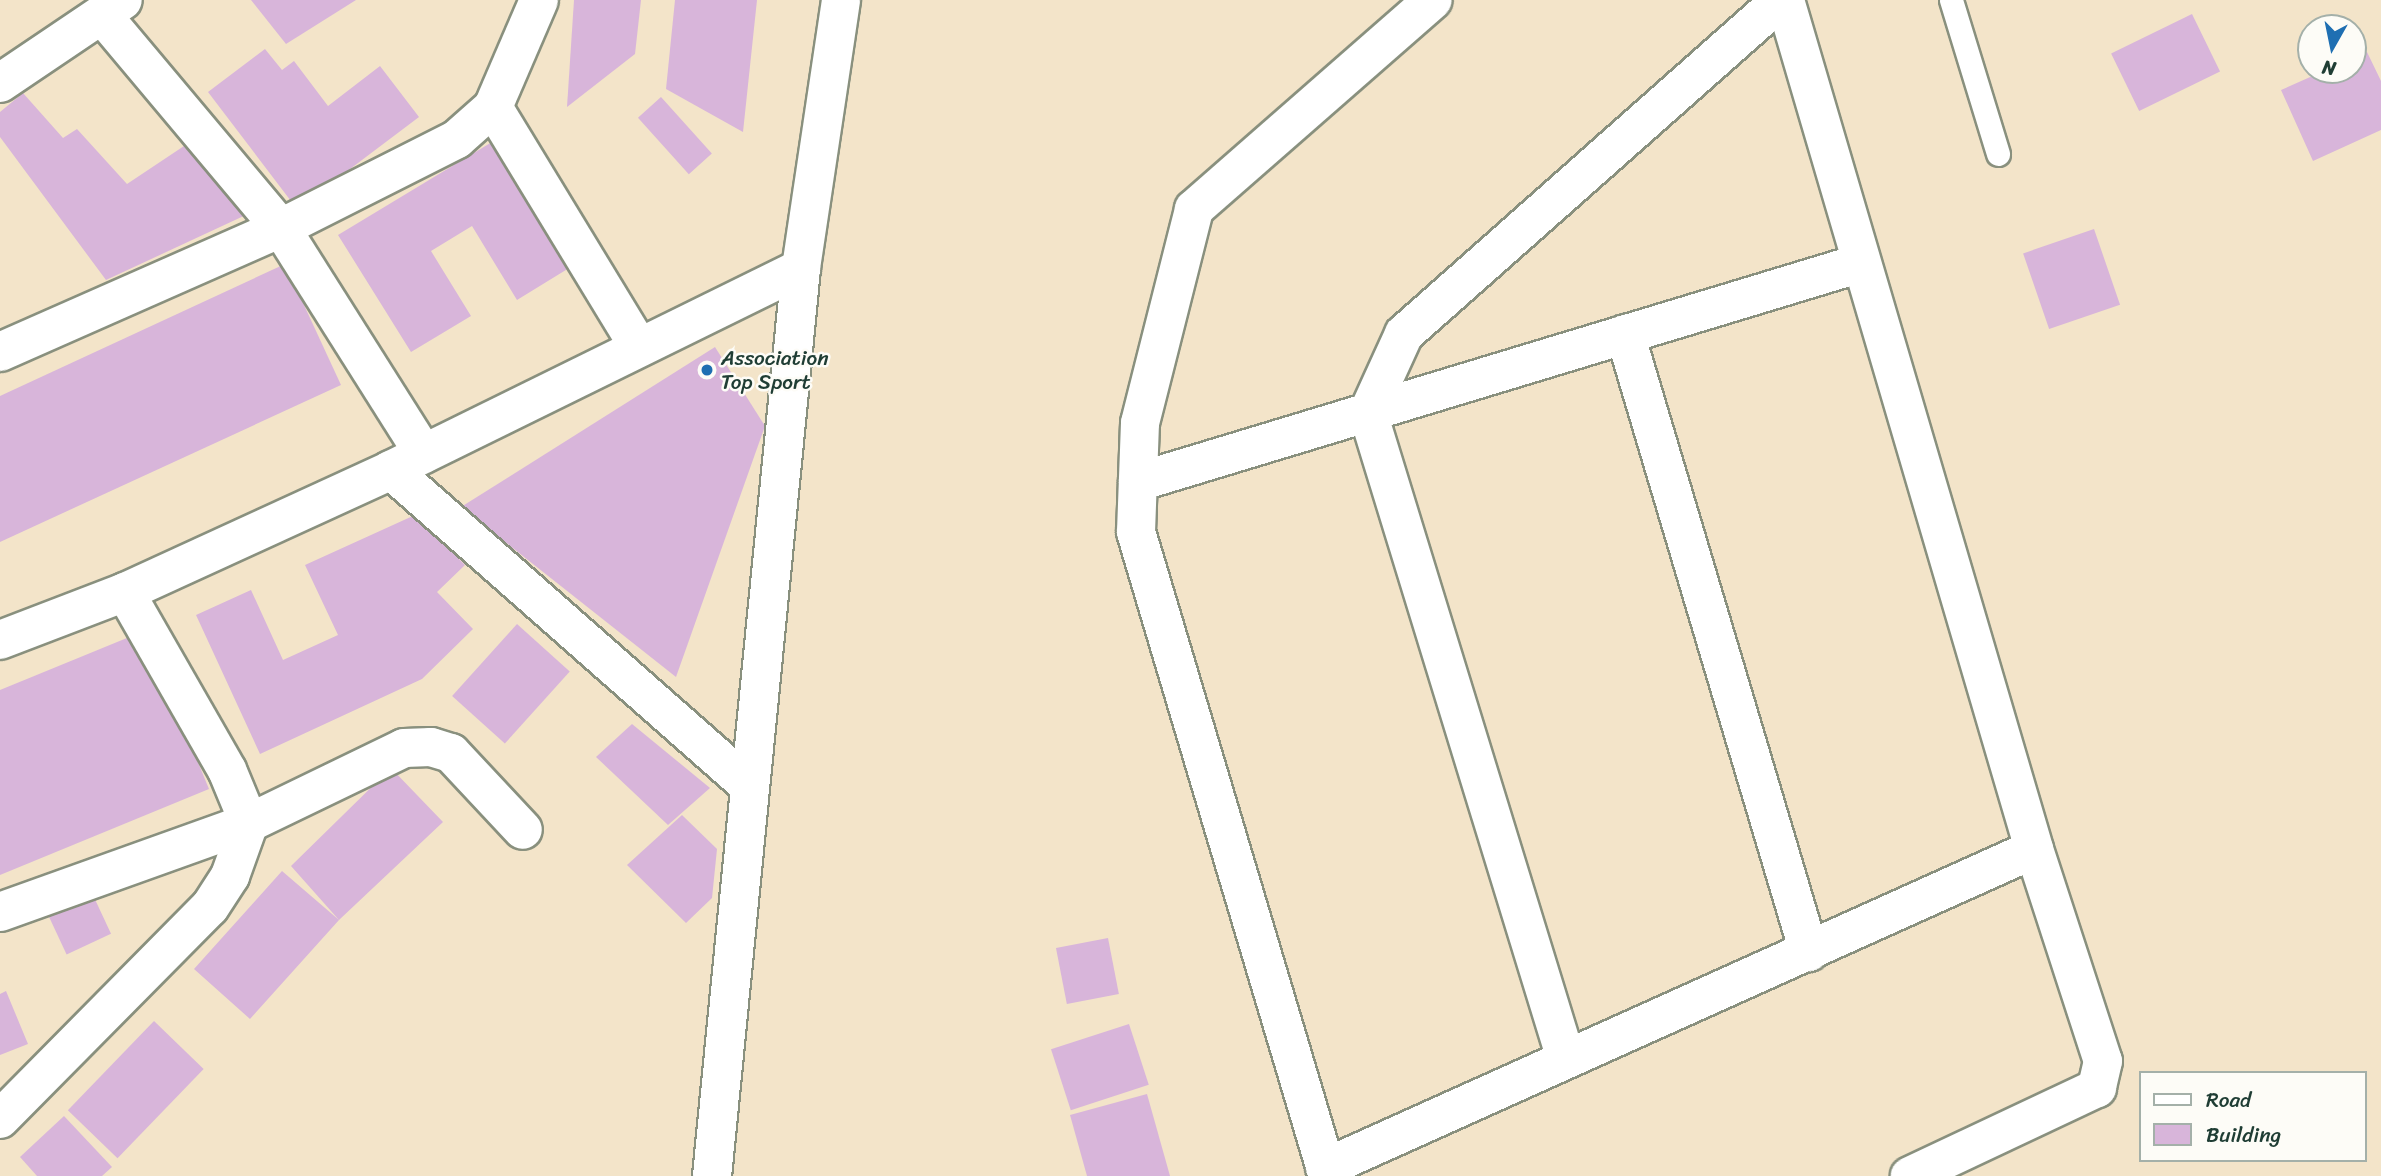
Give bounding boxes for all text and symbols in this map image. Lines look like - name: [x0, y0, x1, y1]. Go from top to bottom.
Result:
- north arrow: [2297, 14, 2367, 84]
- text: N: [2320, 51, 2338, 86]
- place label: Association Top Sport: [721, 345, 829, 395]
- marker: Association Top Sport: [699, 362, 715, 378]
- legend: [2140, 1071, 2367, 1162]
- text: Road: [2206, 1081, 2251, 1119]
- text: Building: [2206, 1116, 2281, 1154]

